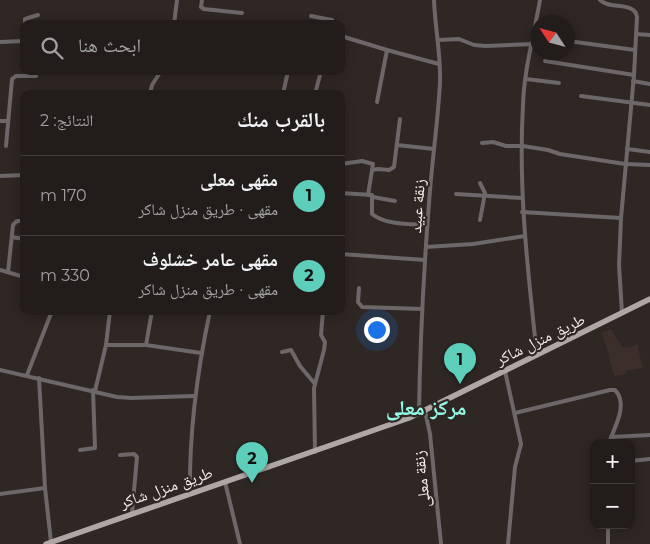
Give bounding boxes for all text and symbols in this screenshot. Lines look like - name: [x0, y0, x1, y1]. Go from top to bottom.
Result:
- north arrow: [530, 15, 575, 60]
- search box: [20, 20, 345, 75]
- icon: search: [38, 34, 66, 62]
- text: ابحث هنا: [78, 34, 141, 57]
- text: بالقرب منك: [237, 107, 325, 132]
- text: النتائج: 2: [40, 111, 93, 130]
- text: مقهى معلى: [200, 168, 278, 191]
- street label: زنقة عبيد: [406, 178, 429, 234]
- text: 170 m: [40, 186, 87, 205]
- text: 1: [306, 186, 312, 205]
- text: مقهى · طريق منزل شاكر: [138, 200, 278, 219]
- text: مقهى عامر خشلوف: [142, 248, 278, 271]
- text: 330 m: [40, 266, 90, 285]
- text: 2: [304, 266, 314, 285]
- text: مقهى · طريق منزل شاكر: [138, 280, 278, 299]
- street label: طريق منزل شاكر: [492, 310, 588, 371]
- your location: [364, 317, 390, 343]
- pin: 1: [444, 343, 476, 384]
- district label: مركز معلى: [386, 395, 466, 421]
- map controls: [590, 439, 635, 529]
- button: +: [590, 439, 635, 484]
- pin: 2: [236, 442, 268, 483]
- street label: زنقة معلى: [409, 449, 435, 508]
- street label: طريق منزل شاكر: [116, 463, 215, 513]
- button: −: [590, 484, 635, 529]

